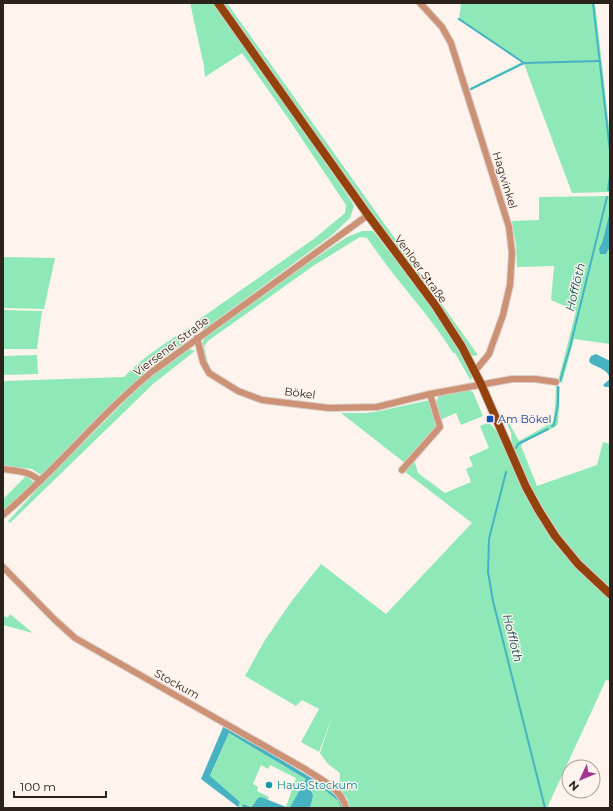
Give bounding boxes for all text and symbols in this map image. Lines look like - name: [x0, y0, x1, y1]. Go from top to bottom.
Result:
- street label: Hagwinkel: [490, 150, 520, 210]
- street label: Venloer Straße: [392, 232, 451, 306]
- water label: Hofflöth: [562, 261, 588, 313]
- street label: Viersener Straße: [131, 313, 212, 379]
- street label: Bökel: [284, 384, 316, 402]
- place label: Am Bökel: [498, 412, 552, 426]
- marker: Am Bökel: [485, 414, 495, 424]
- water label: Hofflöth: [500, 612, 526, 664]
- street label: Stockum: [152, 666, 202, 702]
- north arrow: [561, 759, 601, 799]
- scale bar: [14, 773, 106, 799]
- place label: Haus Stockum: [277, 778, 358, 792]
- text: N: [566, 778, 582, 794]
- text: 100 m: [20, 779, 56, 794]
- marker: Haus Stockum: [264, 780, 274, 790]

